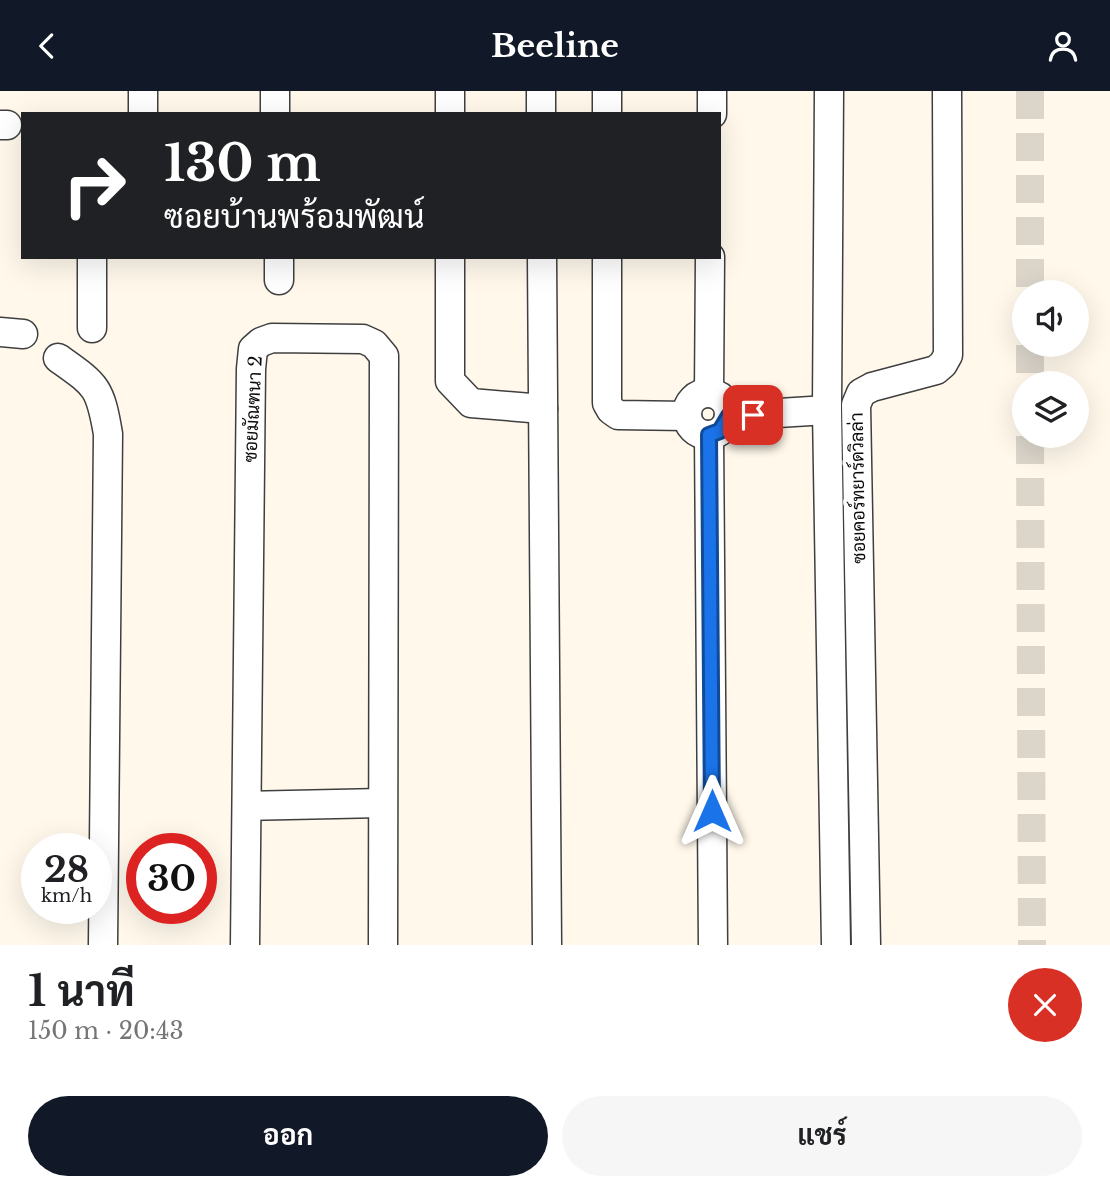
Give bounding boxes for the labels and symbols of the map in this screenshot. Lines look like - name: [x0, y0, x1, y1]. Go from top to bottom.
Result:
- street label: ซอยมัณฑนา 2: [239, 355, 267, 463]
- pin: [723, 385, 783, 445]
- street label: ซอยคอร์ทยาร์ดวิลล่า: [844, 412, 870, 564]
- position arrow: [675, 774, 749, 848]
- speed limit sign: 30: [126, 833, 217, 924]

